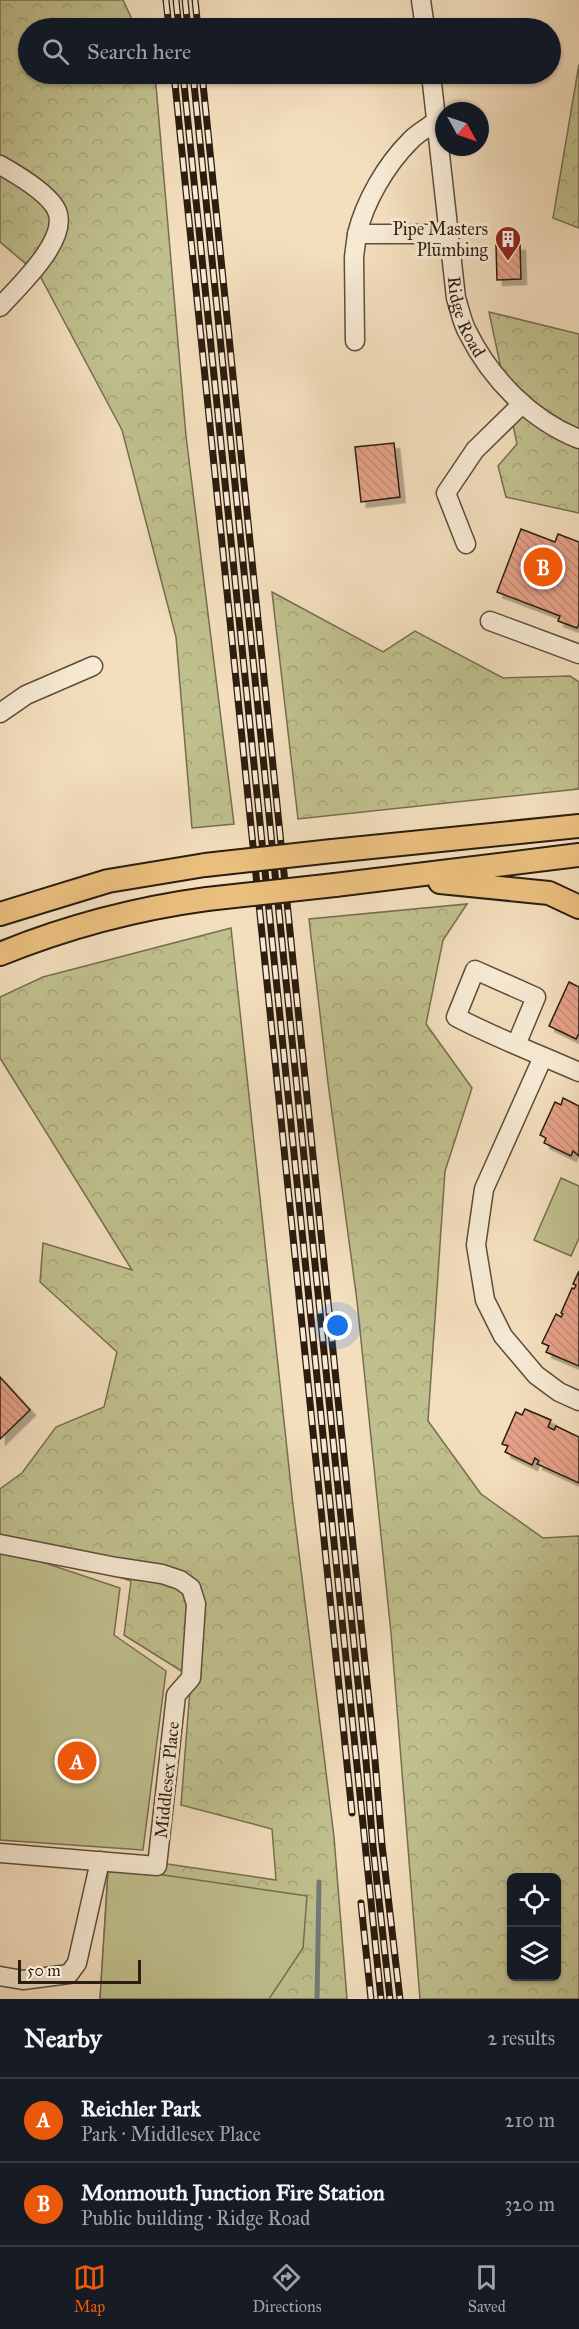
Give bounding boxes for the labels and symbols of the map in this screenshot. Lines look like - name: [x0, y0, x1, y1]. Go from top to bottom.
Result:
- north arrow: [435, 102, 489, 156]
- place label: Pipe Masters Plumbing: [392, 218, 489, 262]
- building icon: Pipe Masters Plumbing: [493, 224, 523, 262]
- street label: Ridge Road: [443, 275, 490, 361]
- pin: B: [524, 544, 562, 590]
- your location: [323, 1311, 352, 1340]
- street label: Middlesex Place: [150, 1720, 184, 1840]
- pin: A: [58, 1738, 97, 1784]
- scale bar: [18, 1957, 141, 1984]

